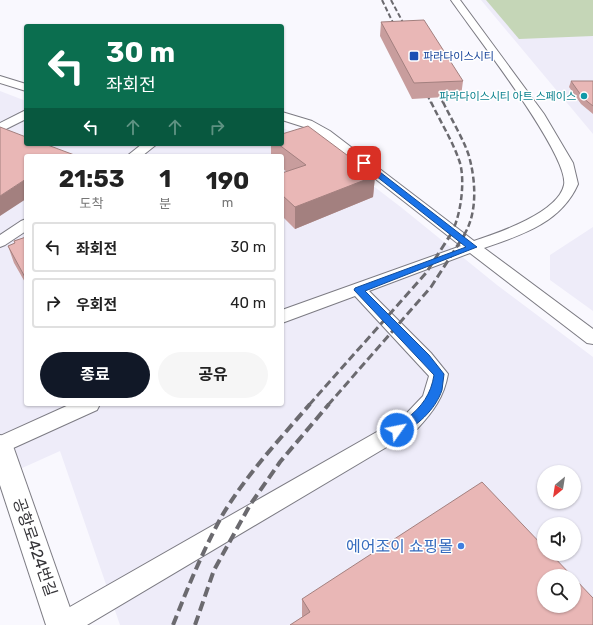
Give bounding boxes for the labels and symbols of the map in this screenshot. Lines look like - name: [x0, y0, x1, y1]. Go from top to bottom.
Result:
- marker: 파라다이스시티: [408, 50, 420, 62]
- place label: 파라다이스시티: [423, 50, 494, 63]
- place label: 파라다이스시티 아트 스페이스: [439, 90, 576, 103]
- marker: 파라다이스시티 아트 스페이스: [579, 91, 589, 101]
- pin: [347, 146, 381, 180]
- position arrow: [376, 409, 418, 451]
- north arrow: [537, 465, 581, 509]
- street label: 공항로424번길: [9, 495, 61, 599]
- place label: 에어조이 쇼핑몰: [346, 537, 453, 556]
- marker: 에어조이 쇼핑몰: [456, 541, 466, 551]

